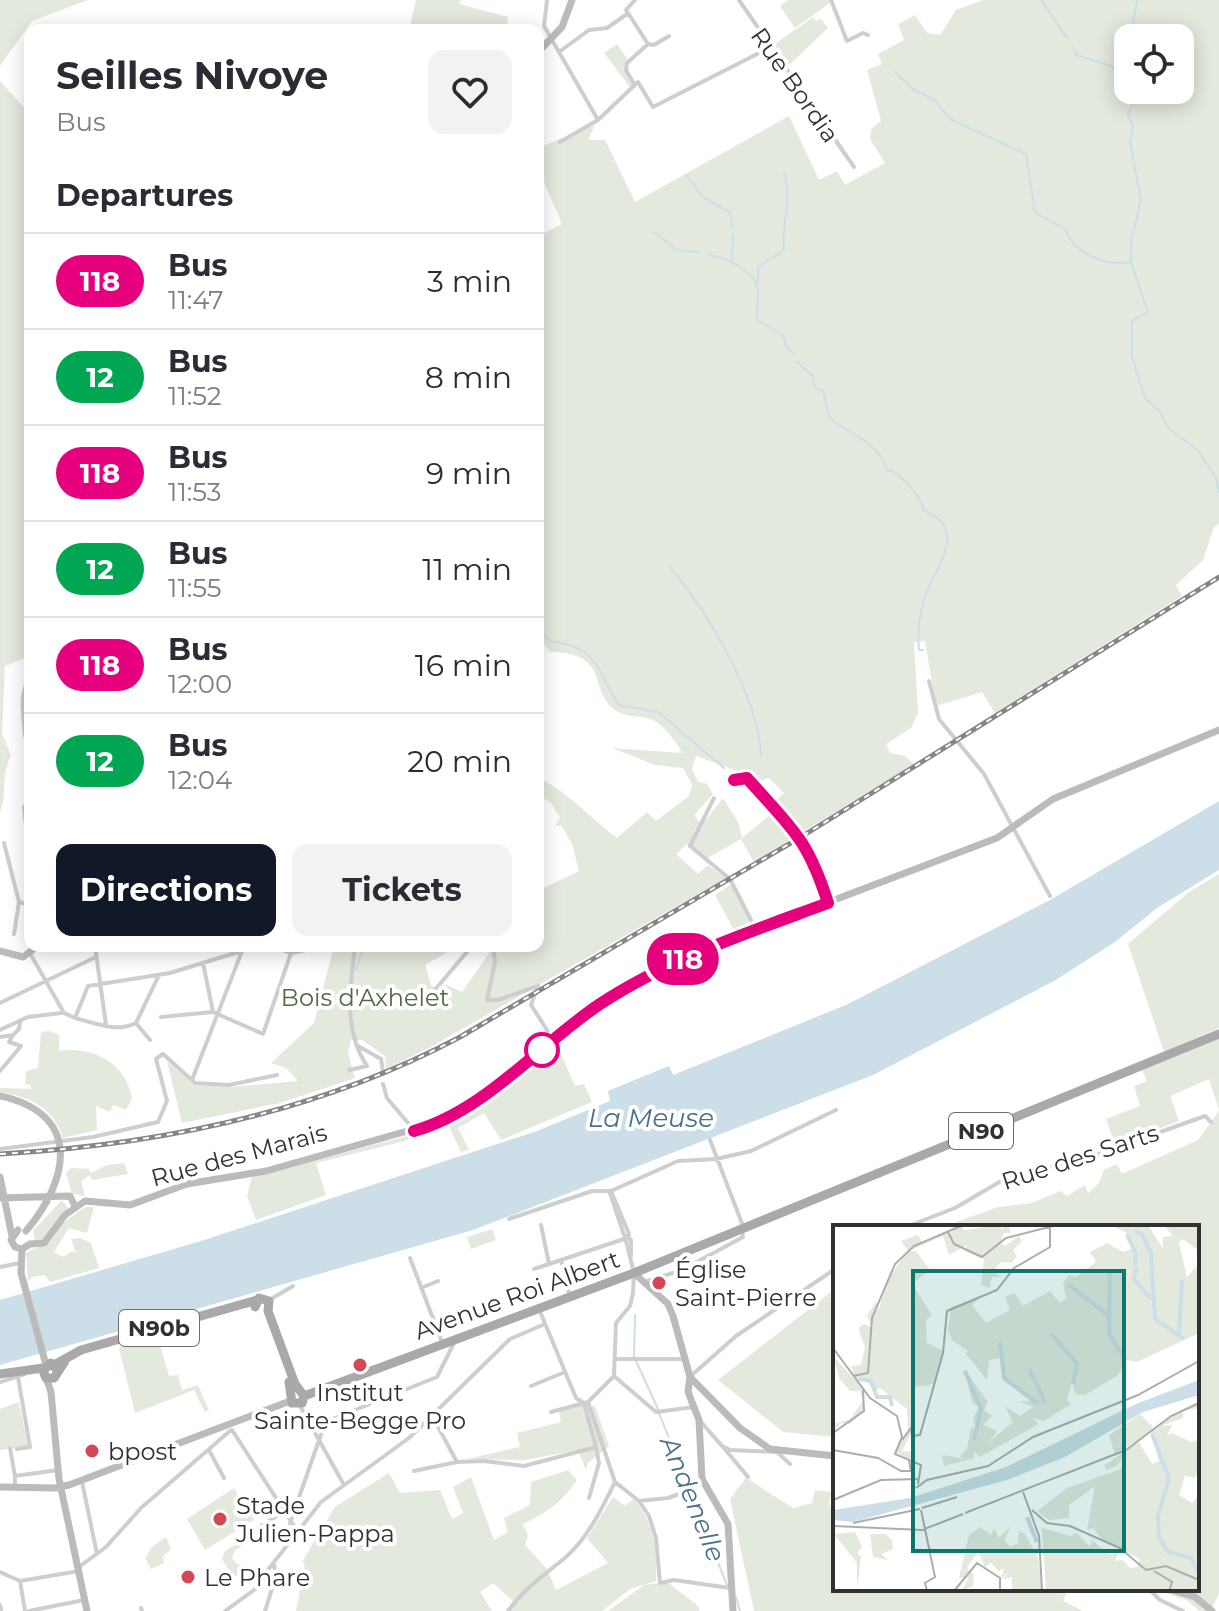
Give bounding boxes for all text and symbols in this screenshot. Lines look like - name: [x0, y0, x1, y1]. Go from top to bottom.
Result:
- street label: Rue Bordia: [745, 22, 845, 148]
- map controls: [1114, 24, 1194, 104]
- button: locate: [1114, 24, 1194, 104]
- button: heart: [428, 50, 512, 134]
- text: Seilles Nivoye: [56, 52, 328, 99]
- text: Bus: [56, 106, 106, 138]
- text: Departures: [56, 177, 233, 214]
- text: Bus: [168, 247, 228, 284]
- text: 3 min: [427, 263, 512, 300]
- text: 118: [80, 264, 120, 298]
- text: 11:47: [168, 284, 224, 316]
- text: Bus: [168, 343, 228, 380]
- text: 8 min: [425, 359, 512, 396]
- text: 12: [86, 360, 114, 394]
- text: 11:52: [168, 380, 222, 412]
- text: Bus: [168, 439, 228, 476]
- text: 9 min: [426, 455, 512, 492]
- text: 118: [80, 456, 120, 490]
- text: 11:53: [168, 476, 222, 508]
- text: Bus: [168, 535, 228, 572]
- text: 11 min: [422, 551, 512, 588]
- text: 12: [86, 552, 114, 586]
- text: 11:55: [168, 572, 222, 604]
- text: Bus: [168, 631, 228, 668]
- text: 16 min: [415, 647, 512, 684]
- text: 118: [80, 648, 120, 682]
- text: 12:00: [168, 668, 232, 700]
- text: Bus: [168, 727, 228, 764]
- text: 20 min: [407, 743, 512, 780]
- text: 12: [86, 744, 114, 778]
- text: 12:04: [168, 764, 232, 796]
- button: Directions: [56, 844, 276, 936]
- button: Tickets: [292, 844, 512, 936]
- line badge: 118: [637, 933, 729, 985]
- text: 118: [663, 942, 703, 976]
- park label: Bois d'Axhelet: [281, 983, 449, 1012]
- unlabelled marker: [525, 1033, 559, 1067]
- water label: La Meuse: [588, 1102, 714, 1134]
- road number: N90: [949, 1113, 1013, 1149]
- street label: Rue des Marais: [148, 1118, 330, 1192]
- street label: Rue des Sarts: [998, 1118, 1162, 1196]
- inset map: [833, 1225, 1199, 1591]
- street label: Avenue Roi Albert: [410, 1244, 624, 1346]
- place label: Église Saint-Pierre: [675, 1255, 817, 1312]
- marker: Église Saint-Pierre: [650, 1274, 668, 1292]
- road number: N90b: [119, 1310, 199, 1346]
- marker: Institut Sainte-Begge Pro: [351, 1356, 369, 1374]
- place label: Institut Sainte-Begge Pro: [254, 1378, 466, 1435]
- water label: Andenelle: [653, 1430, 733, 1566]
- place label: bpost: [108, 1437, 177, 1466]
- marker: bpost: [83, 1442, 101, 1460]
- place label: Stade Julien-Pappa: [235, 1491, 395, 1548]
- marker: Stade Julien-Pappa: [211, 1510, 229, 1528]
- place label: Le Phare: [204, 1563, 310, 1592]
- marker: Le Phare: [179, 1568, 197, 1586]

